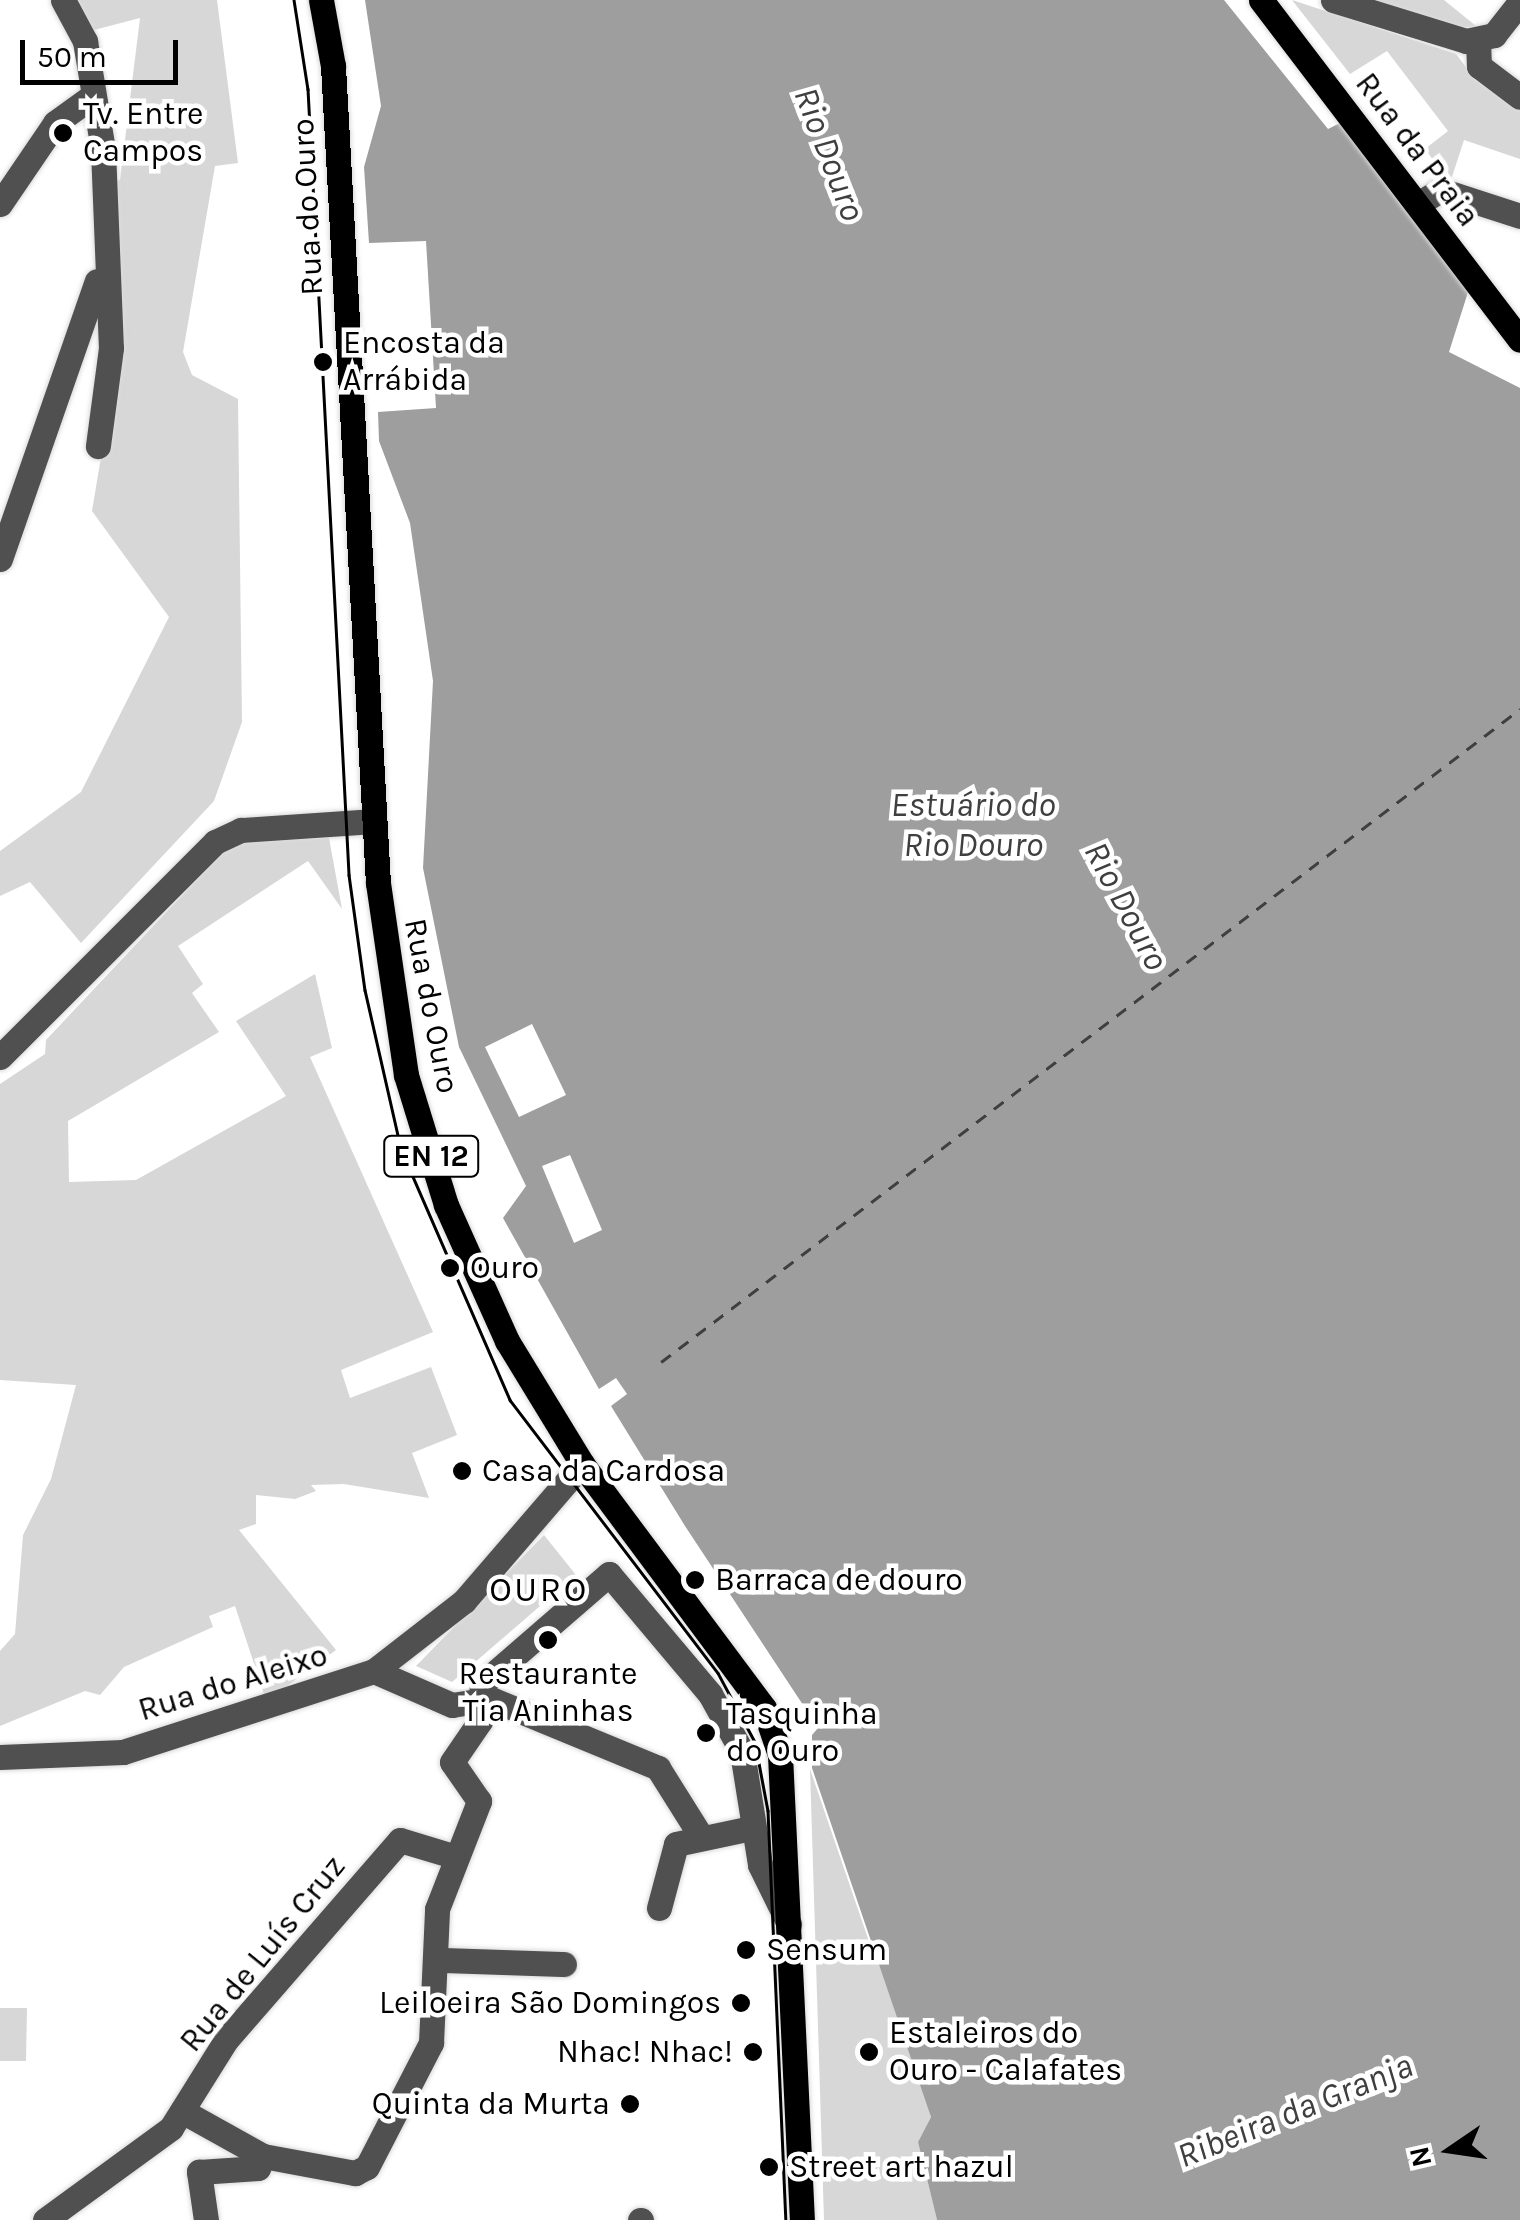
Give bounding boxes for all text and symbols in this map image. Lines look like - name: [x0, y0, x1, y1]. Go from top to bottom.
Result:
- scale bar: [25, 20, 182, 82]
- text: 50 m: [37, 39, 107, 75]
- street label: Rua da Praia: [1347, 66, 1487, 234]
- water label: Rio Douro: [784, 81, 874, 227]
- place label: Tv. Entre Campos: [83, 96, 203, 171]
- street label: Rua do Ouro: [284, 117, 332, 297]
- marker: Tv. Entre Campos: [52, 122, 74, 144]
- place label: Encosta da Arrábida: [343, 325, 505, 400]
- marker: Encosta da Arrábida: [312, 351, 334, 373]
- water label: Estuário do Rio Douro: [891, 784, 1055, 866]
- water label: Rio Douro: [1075, 834, 1177, 978]
- street label: Rua do Ouro: [395, 915, 467, 1097]
- road number: EN 12: [381, 1131, 481, 1181]
- place label: Ouro: [470, 1249, 539, 1287]
- marker: Ouro: [439, 1257, 461, 1279]
- place label: Casa da Cardosa: [482, 1452, 725, 1490]
- marker: Casa da Cardosa: [451, 1460, 473, 1482]
- place label: Barraca de douro: [715, 1561, 963, 1599]
- district label: OURO: [489, 1569, 589, 1611]
- marker: Barraca de douro: [684, 1569, 706, 1591]
- marker: Restaurante Tia Aninhas: [537, 1629, 559, 1651]
- street label: Rua do Aleixo: [134, 1636, 332, 1730]
- place label: Restaurante Tia Aninhas: [459, 1656, 637, 1731]
- place label: Tasquinha do Ouro: [726, 1696, 878, 1771]
- marker: Tasquinha do Ouro: [695, 1722, 717, 1744]
- street label: Rua de Luís Cruz: [172, 1848, 354, 2060]
- place label: Sensum: [766, 1931, 887, 1969]
- marker: Sensum: [735, 1939, 757, 1961]
- place label: Leiloeira São Domingos: [379, 1984, 721, 2022]
- marker: Leiloeira São Domingos: [730, 1992, 752, 2014]
- place label: Estaleiros do Ouro - Calafates: [889, 2015, 1122, 2090]
- place label: Nhac! Nhac!: [557, 2033, 733, 2071]
- marker: Nhac! Nhac!: [742, 2041, 764, 2063]
- marker: Estaleiros do Ouro - Calafates: [858, 2041, 880, 2063]
- water label: Ribeira da Granja: [1171, 2045, 1419, 2177]
- place label: Quinta da Murta: [372, 2085, 610, 2123]
- marker: Quinta da Murta: [619, 2093, 641, 2115]
- north arrow: [1400, 2100, 1500, 2200]
- text: N: [1402, 2143, 1439, 2170]
- place label: Street art hazul: [789, 2148, 1014, 2186]
- marker: Street art hazul: [758, 2156, 780, 2178]

